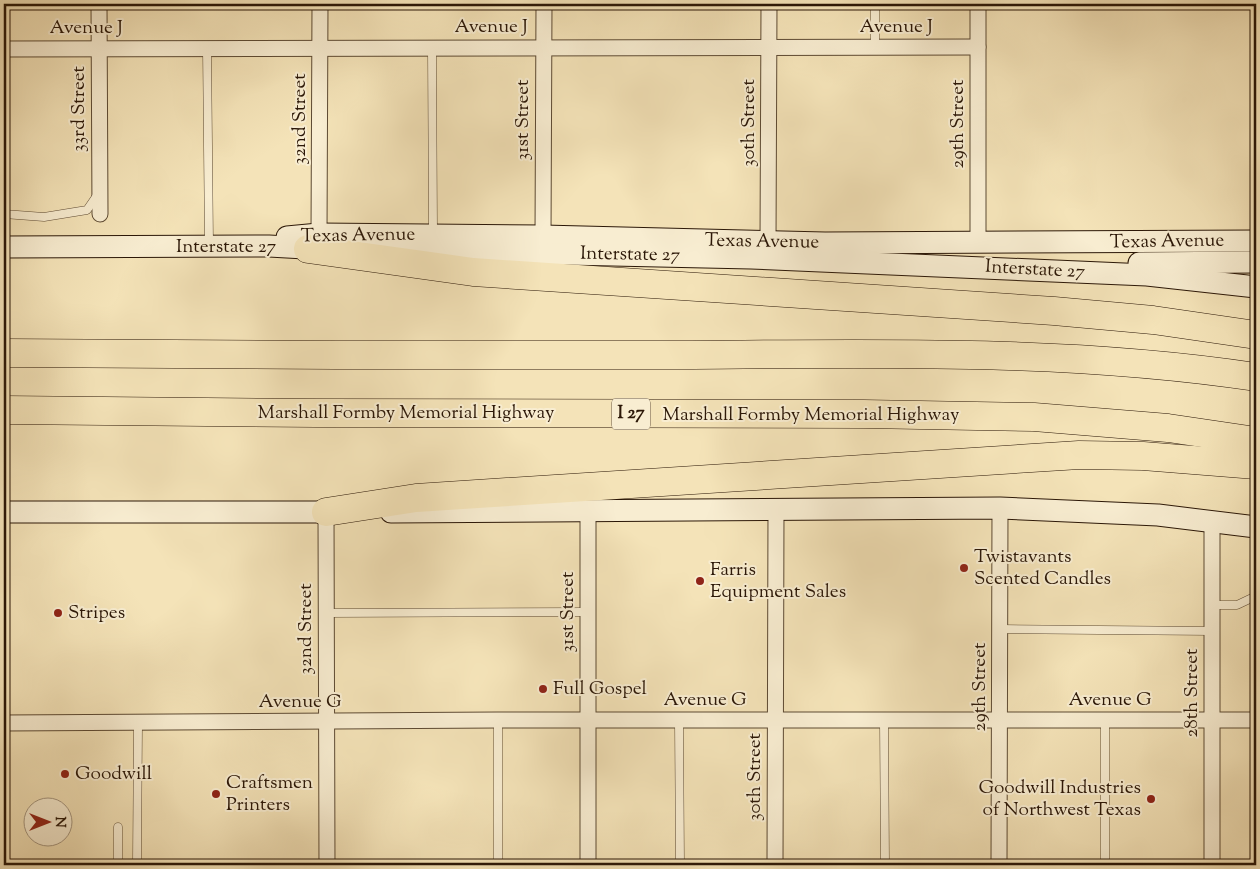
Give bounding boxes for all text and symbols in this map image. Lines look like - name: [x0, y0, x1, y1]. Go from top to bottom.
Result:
- street label: Avenue J: [454, 14, 528, 41]
- street label: Avenue J: [859, 14, 933, 41]
- street label: Avenue J: [49, 15, 123, 42]
- street label: 33rd Street: [66, 65, 93, 152]
- street label: 32nd Street: [287, 73, 314, 165]
- street label: 30th Street: [736, 78, 763, 167]
- street label: 31st Street: [510, 79, 537, 161]
- street label: 29th Street: [945, 79, 972, 168]
- street label: Texas Avenue: [301, 222, 416, 250]
- street label: Texas Avenue: [705, 228, 820, 256]
- street label: Texas Avenue: [1110, 228, 1225, 256]
- street label: Interstate 27: [176, 234, 277, 261]
- street label: Interstate 27: [580, 241, 681, 269]
- street label: Interstate 27: [984, 254, 1086, 286]
- road number: I 27: [612, 398, 650, 429]
- street label: Marshall Formby Memorial Highway: [257, 400, 555, 427]
- street label: Marshall Formby Memorial Highway: [662, 402, 960, 429]
- place label: Twistavants Scented Candles: [974, 544, 1111, 593]
- place label: Farris Equipment Sales: [710, 557, 846, 606]
- marker: Twistavants Scented Candles: [958, 562, 970, 574]
- street label: 31st Street: [555, 571, 582, 653]
- marker: Farris Equipment Sales: [694, 575, 706, 587]
- street label: 32nd Street: [293, 583, 320, 675]
- place label: Stripes: [68, 600, 125, 627]
- marker: Stripes: [52, 607, 64, 619]
- street label: 29th Street: [967, 642, 994, 731]
- street label: 28th Street: [1179, 648, 1206, 738]
- place label: Full Gospel: [553, 676, 647, 703]
- marker: Full Gospel: [537, 683, 549, 695]
- street label: Avenue G: [663, 687, 747, 714]
- street label: Avenue G: [1068, 687, 1152, 714]
- street label: Avenue G: [258, 689, 342, 716]
- street label: 30th Street: [742, 732, 769, 821]
- place label: Goodwill: [75, 761, 152, 788]
- marker: Goodwill: [59, 768, 71, 780]
- place label: Craftsmen Printers: [226, 770, 313, 819]
- place label: Goodwill Industries of Northwest Texas: [978, 775, 1141, 824]
- marker: Craftsmen Printers: [210, 788, 222, 800]
- marker: Goodwill Industries of Northwest Texas: [1145, 793, 1157, 805]
- north arrow: [22, 796, 72, 846]
- text: N: [49, 816, 69, 828]

